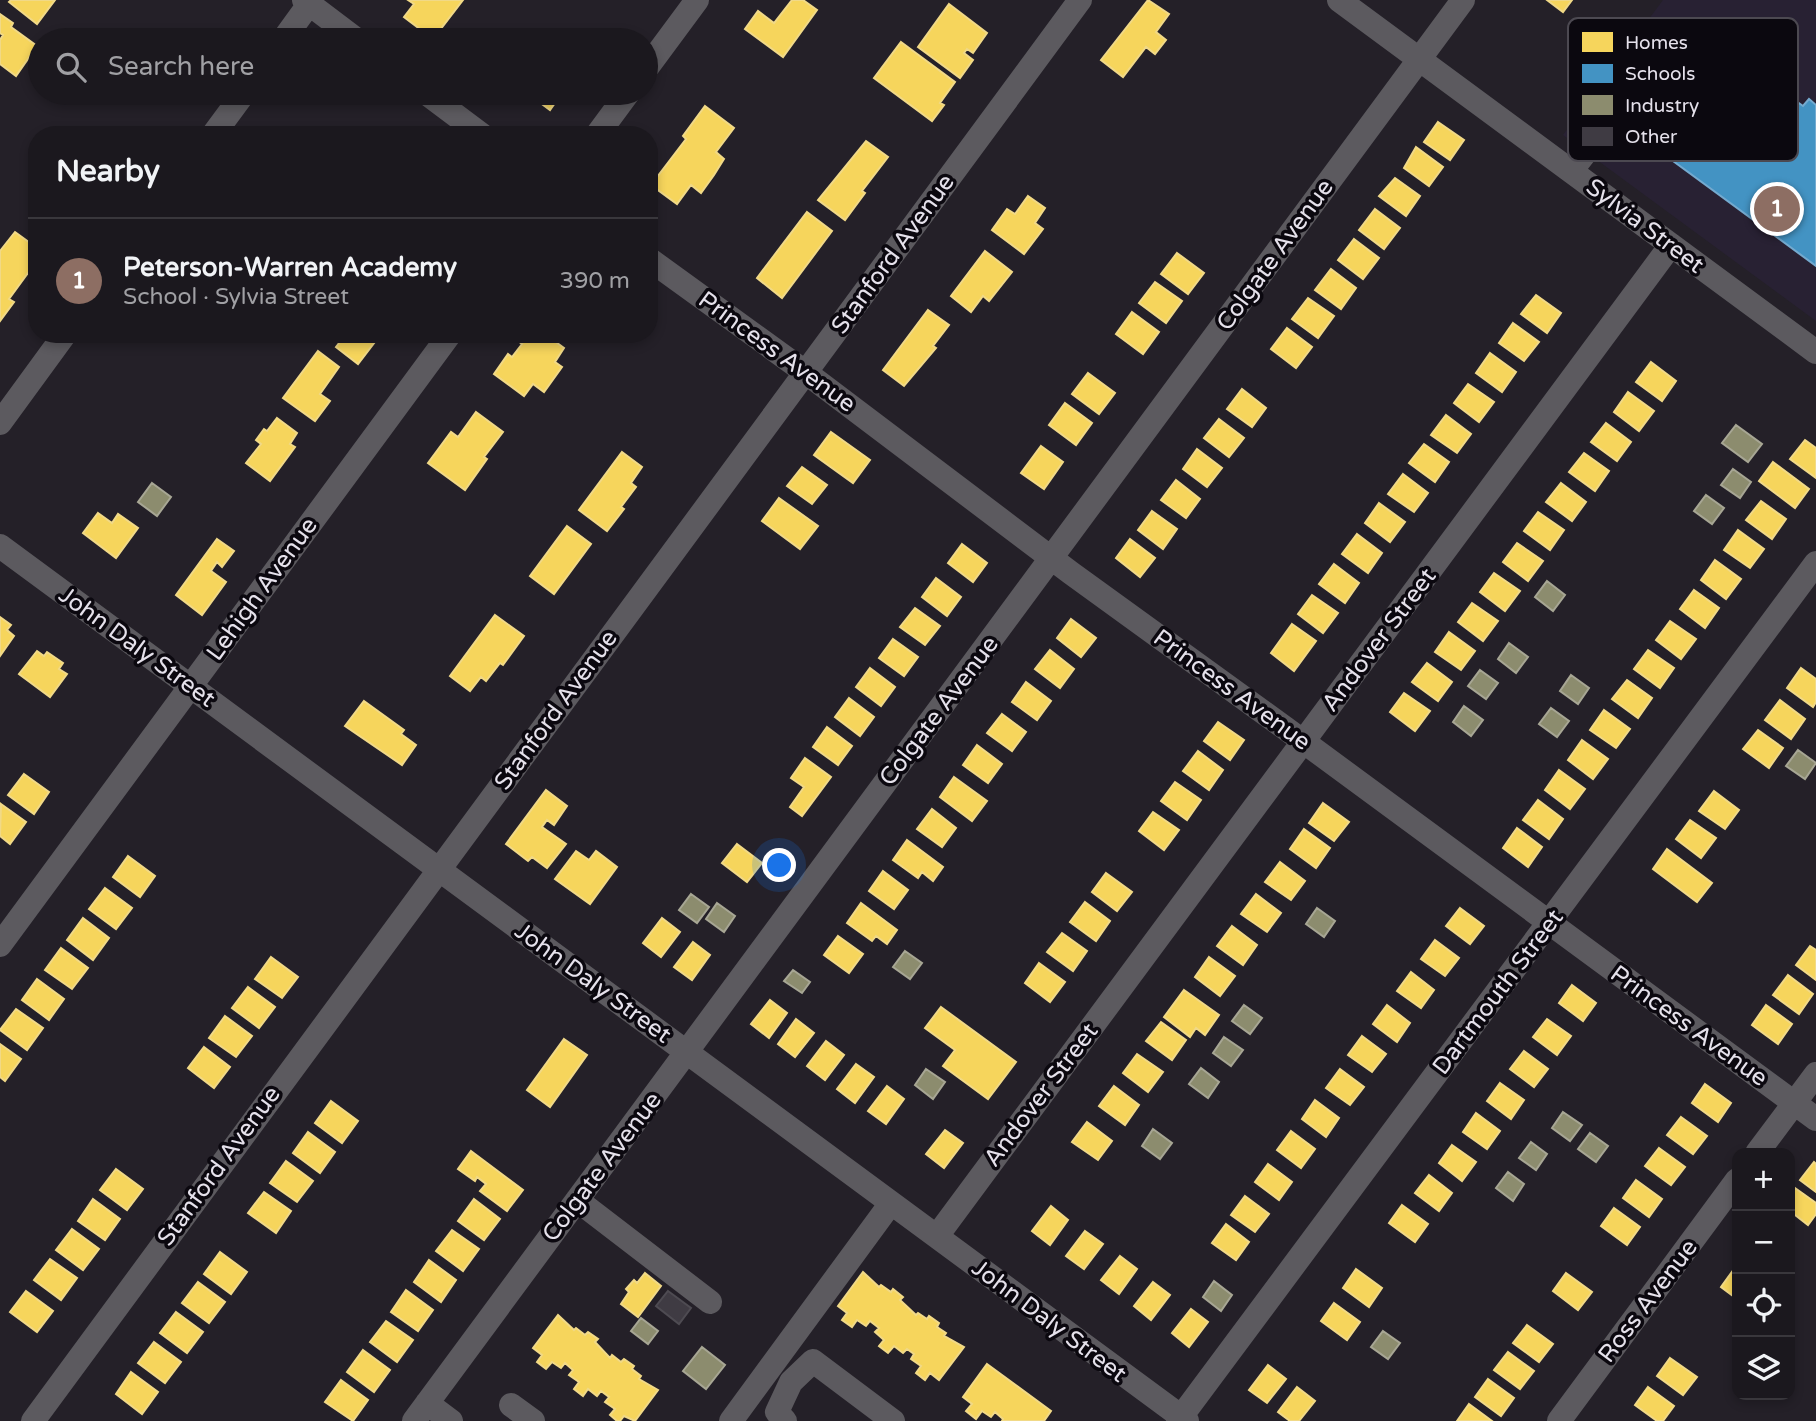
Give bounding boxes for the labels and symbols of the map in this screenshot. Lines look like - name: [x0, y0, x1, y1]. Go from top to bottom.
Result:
- legend: [1568, 18, 1798, 161]
- text: Homes: [1625, 32, 1688, 54]
- text: Schools: [1625, 63, 1695, 85]
- text: Industry: [1625, 95, 1699, 117]
- text: Other: [1625, 126, 1678, 148]
- street label: Stanford Avenue: [825, 168, 961, 340]
- street label: Sylvia Street: [1580, 172, 1710, 280]
- street label: Colgate Avenue: [1210, 174, 1340, 336]
- pin: 1: [1754, 183, 1800, 235]
- street label: Princess Avenue: [693, 285, 861, 419]
- street label: Lehigh Avenue: [200, 512, 324, 666]
- street label: Andover Street: [1316, 563, 1442, 717]
- street label: John Daly Street: [53, 581, 221, 713]
- street label: Princess Avenue: [1148, 623, 1316, 757]
- street label: Stanford Avenue: [488, 624, 624, 796]
- street label: Colgate Avenue: [873, 630, 1005, 792]
- your location: [762, 848, 796, 882]
- street label: Dartmouth Street: [1426, 904, 1570, 1080]
- street label: John Daly Street: [509, 917, 677, 1049]
- street label: Princess Avenue: [1605, 959, 1773, 1093]
- street label: Andover Street: [978, 1018, 1104, 1172]
- street label: Stanford Avenue: [151, 1080, 287, 1252]
- street label: Colgate Avenue: [536, 1086, 668, 1248]
- street label: Ross Avenue: [1592, 1234, 1704, 1368]
- street label: John Daly Street: [966, 1253, 1132, 1389]

